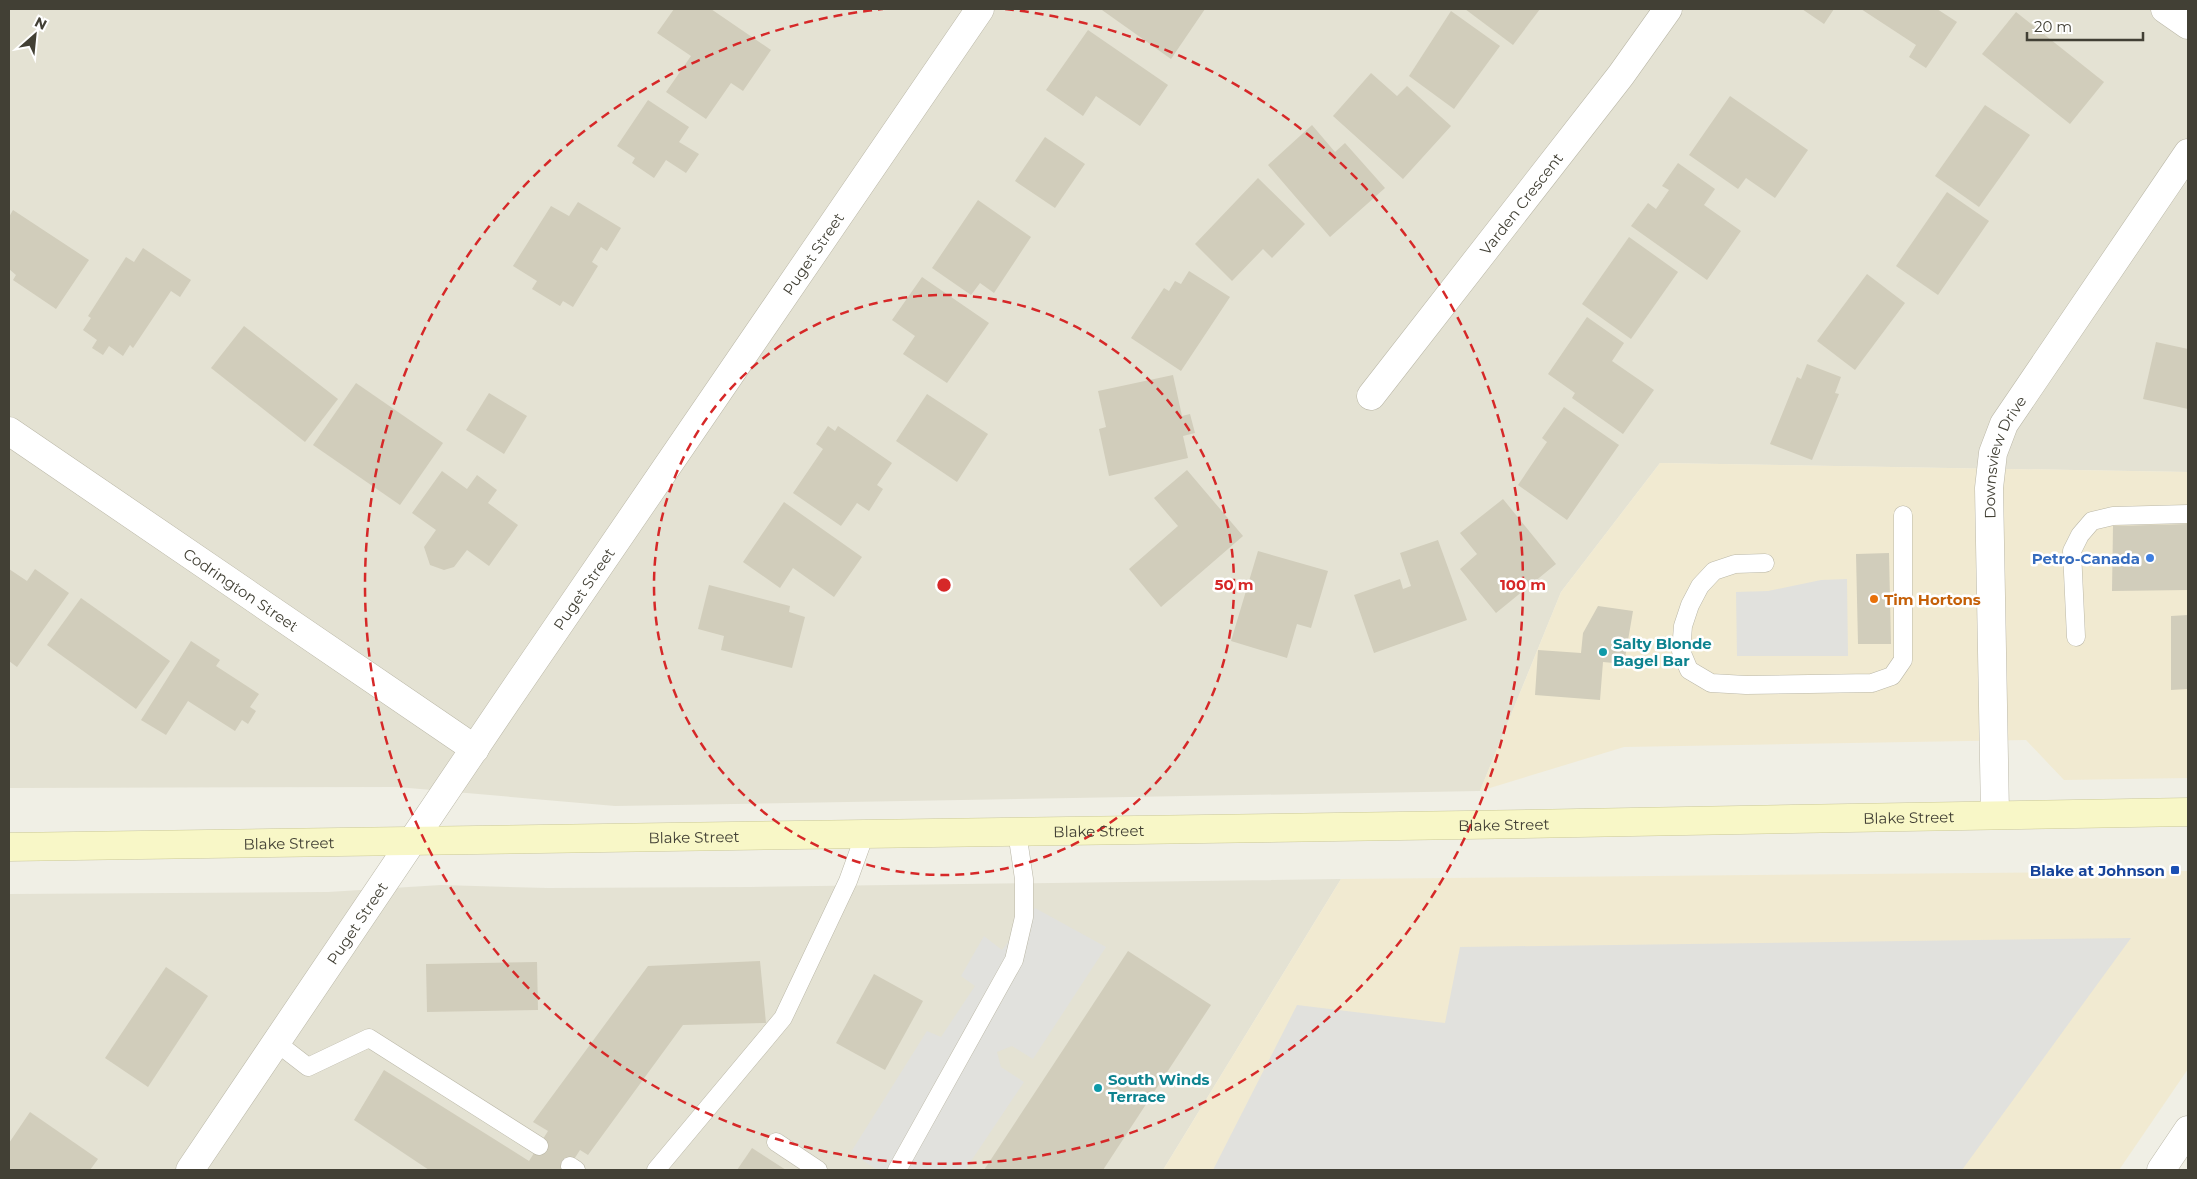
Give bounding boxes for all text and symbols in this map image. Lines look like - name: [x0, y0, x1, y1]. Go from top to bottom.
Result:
- north arrow: [10, 10, 60, 60]
- scale bar: [2027, 10, 2143, 42]
- text: N: [32, 13, 50, 34]
- text: 20 m: [2034, 17, 2072, 36]
- street label: Varden Crescent: [1475, 149, 1567, 258]
- street label: Puget Street: [778, 209, 848, 298]
- street label: Downsview Drive: [1979, 392, 2030, 519]
- street label: Codrington Street: [180, 544, 302, 635]
- street label: Puget Street: [549, 544, 618, 633]
- place label: Petro-Canada: [2032, 549, 2140, 568]
- marker: Petro-Canada: [2144, 552, 2156, 564]
- text: 50 m: [1214, 575, 1254, 594]
- text: 100 m: [1500, 575, 1546, 594]
- centre of rings: [935, 576, 953, 594]
- place label: Tim Hortons: [1884, 590, 1981, 609]
- marker: Tim Hortons: [1868, 593, 1880, 605]
- place label: Salty Blonde Bagel Bar: [1613, 634, 1712, 670]
- marker: Salty Blonde Bagel Bar: [1597, 646, 1609, 658]
- street label: Blake Street: [1863, 807, 1955, 827]
- street label: Blake Street: [1458, 814, 1550, 835]
- street label: Blake Street: [1053, 820, 1145, 841]
- street label: Blake Street: [648, 826, 740, 847]
- street label: Blake Street: [243, 833, 335, 853]
- place label: Blake at Johnson: [2030, 861, 2165, 880]
- marker: Blake at Johnson: [2169, 864, 2181, 876]
- street label: Puget Street: [322, 878, 391, 968]
- place label: South Winds Terrace: [1108, 1070, 1210, 1106]
- marker: South Winds Terrace: [1092, 1082, 1104, 1094]

